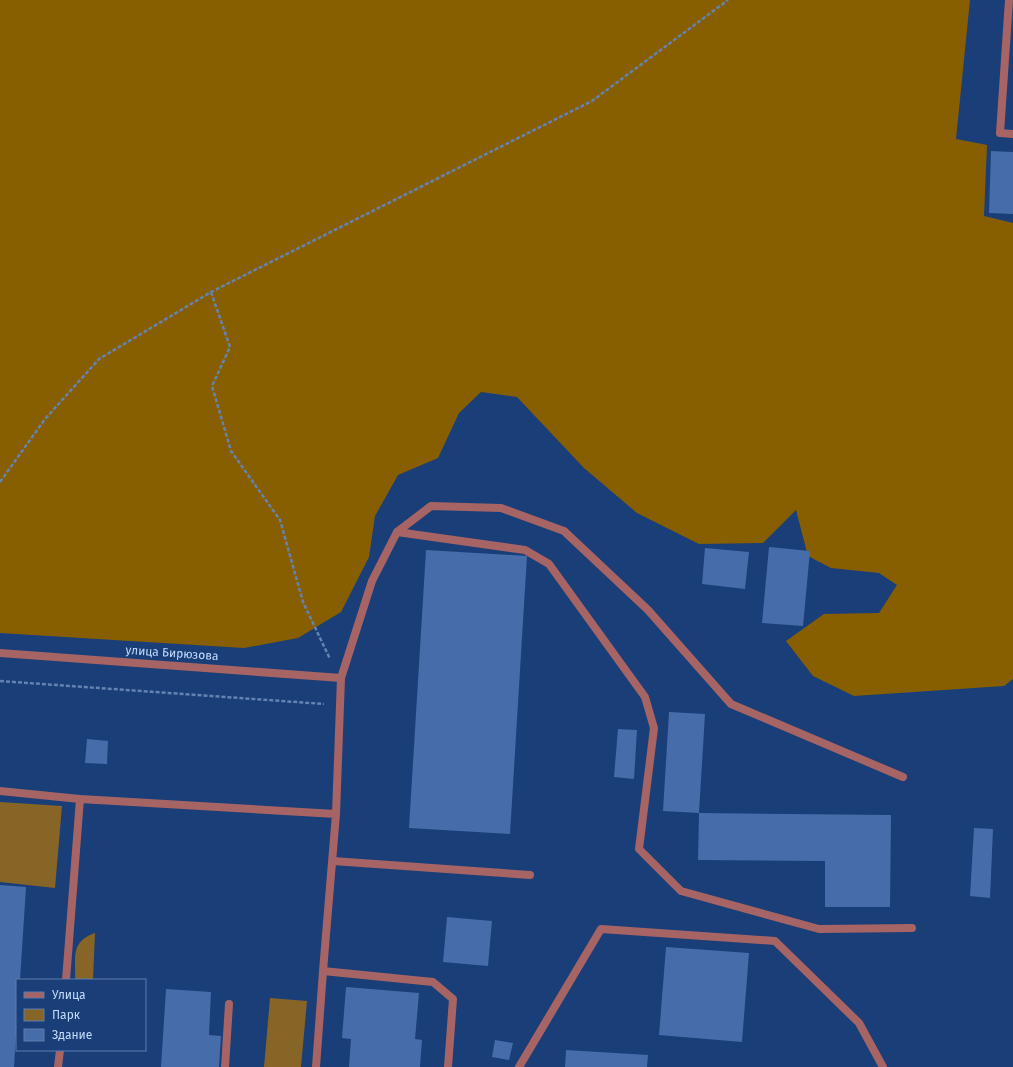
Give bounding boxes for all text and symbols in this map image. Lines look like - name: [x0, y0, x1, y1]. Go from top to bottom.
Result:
- street label: улица Бирюзова: [125, 643, 219, 663]
- legend: [16, 979, 146, 1051]
- text: Улица: [52, 988, 86, 1002]
- text: Парк: [52, 1008, 81, 1022]
- text: Здание: [52, 1028, 92, 1042]

